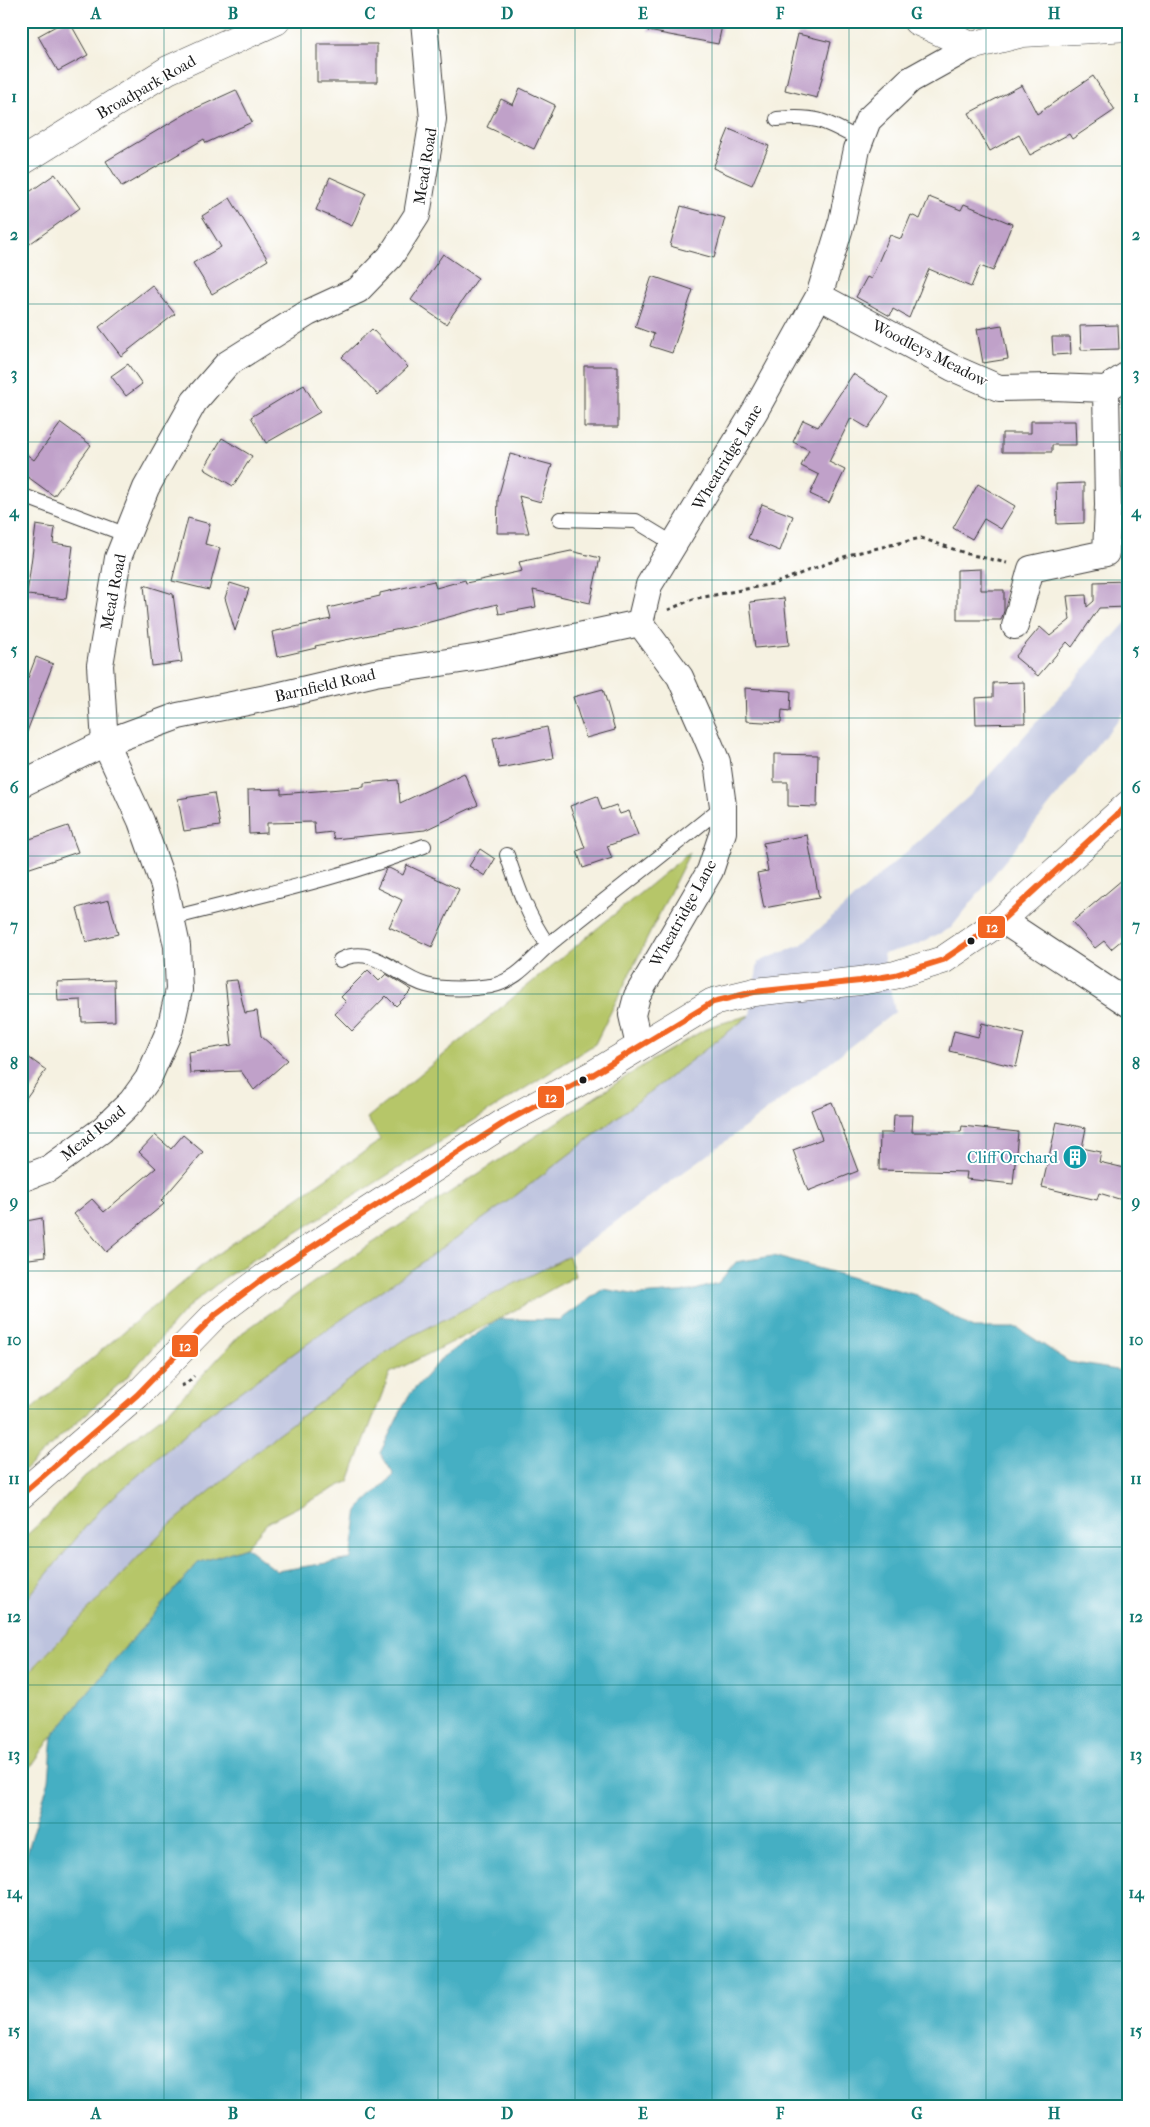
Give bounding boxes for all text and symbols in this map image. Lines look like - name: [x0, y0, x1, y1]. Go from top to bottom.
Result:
- text: A: [90, 4, 102, 23]
- text: B: [228, 4, 238, 23]
- text: C: [365, 4, 376, 23]
- text: D: [501, 4, 513, 23]
- text: E: [638, 4, 648, 23]
- text: F: [775, 4, 785, 23]
- text: G: [911, 4, 923, 23]
- text: H: [1048, 4, 1061, 23]
- street label: Broadpark Road: [93, 51, 199, 123]
- text: 1: [11, 87, 17, 106]
- text: 1: [1133, 87, 1139, 106]
- street label: Mead Road: [410, 126, 440, 206]
- text: 2: [10, 225, 18, 244]
- text: 2: [1132, 225, 1140, 244]
- street label: Woodleys Meadow: [868, 315, 992, 391]
- text: 3: [11, 364, 17, 384]
- text: 3: [1133, 364, 1139, 384]
- street label: Wheatridge Lane: [687, 401, 766, 514]
- text: 4: [8, 502, 20, 522]
- text: 4: [1130, 502, 1142, 522]
- street label: Mead Road: [96, 552, 130, 632]
- text: 5: [11, 640, 18, 659]
- text: 5: [1133, 640, 1140, 659]
- street label: Barnfield Road: [273, 664, 377, 706]
- text: 6: [10, 778, 19, 797]
- text: 6: [1132, 778, 1141, 797]
- street label: Wheatridge Lane: [645, 856, 720, 971]
- line badge: 12: [977, 915, 1006, 939]
- text: 7: [9, 916, 18, 935]
- text: 7: [1131, 916, 1140, 935]
- text: 12: [986, 919, 998, 936]
- unlabelled marker: [966, 936, 976, 946]
- text: 8: [10, 1054, 18, 1073]
- text: 8: [1132, 1054, 1140, 1073]
- unlabelled marker: [578, 1075, 588, 1085]
- line badge: 12: [537, 1085, 565, 1109]
- text: 12: [545, 1089, 557, 1106]
- street label: Mead Road: [57, 1101, 129, 1165]
- building icon: Cliff Orchard: [1062, 1144, 1088, 1170]
- place label: Cliff Orchard: [967, 1148, 1058, 1167]
- text: 9: [9, 1192, 18, 1212]
- text: 9: [1131, 1192, 1140, 1212]
- text: 10: [7, 1330, 21, 1349]
- text: 10: [1129, 1330, 1143, 1349]
- line badge: 12: [171, 1334, 199, 1358]
- text: 12: [179, 1338, 191, 1355]
- text: 11: [8, 1469, 20, 1488]
- text: 11: [1130, 1469, 1142, 1488]
- text: 12: [7, 1607, 21, 1626]
- text: 12: [1129, 1607, 1143, 1626]
- text: 13: [8, 1745, 20, 1765]
- text: 13: [1130, 1745, 1142, 1765]
- text: 14: [6, 1883, 23, 1903]
- text: 14: [1128, 1883, 1145, 1903]
- text: 15: [8, 2021, 20, 2040]
- text: 15: [1130, 2021, 1142, 2040]
- text: A: [90, 2104, 102, 2123]
- text: B: [228, 2104, 238, 2123]
- text: C: [365, 2104, 376, 2123]
- text: D: [501, 2104, 513, 2123]
- text: E: [638, 2104, 648, 2123]
- text: F: [775, 2104, 785, 2123]
- text: G: [911, 2104, 923, 2123]
- text: H: [1048, 2104, 1061, 2123]

